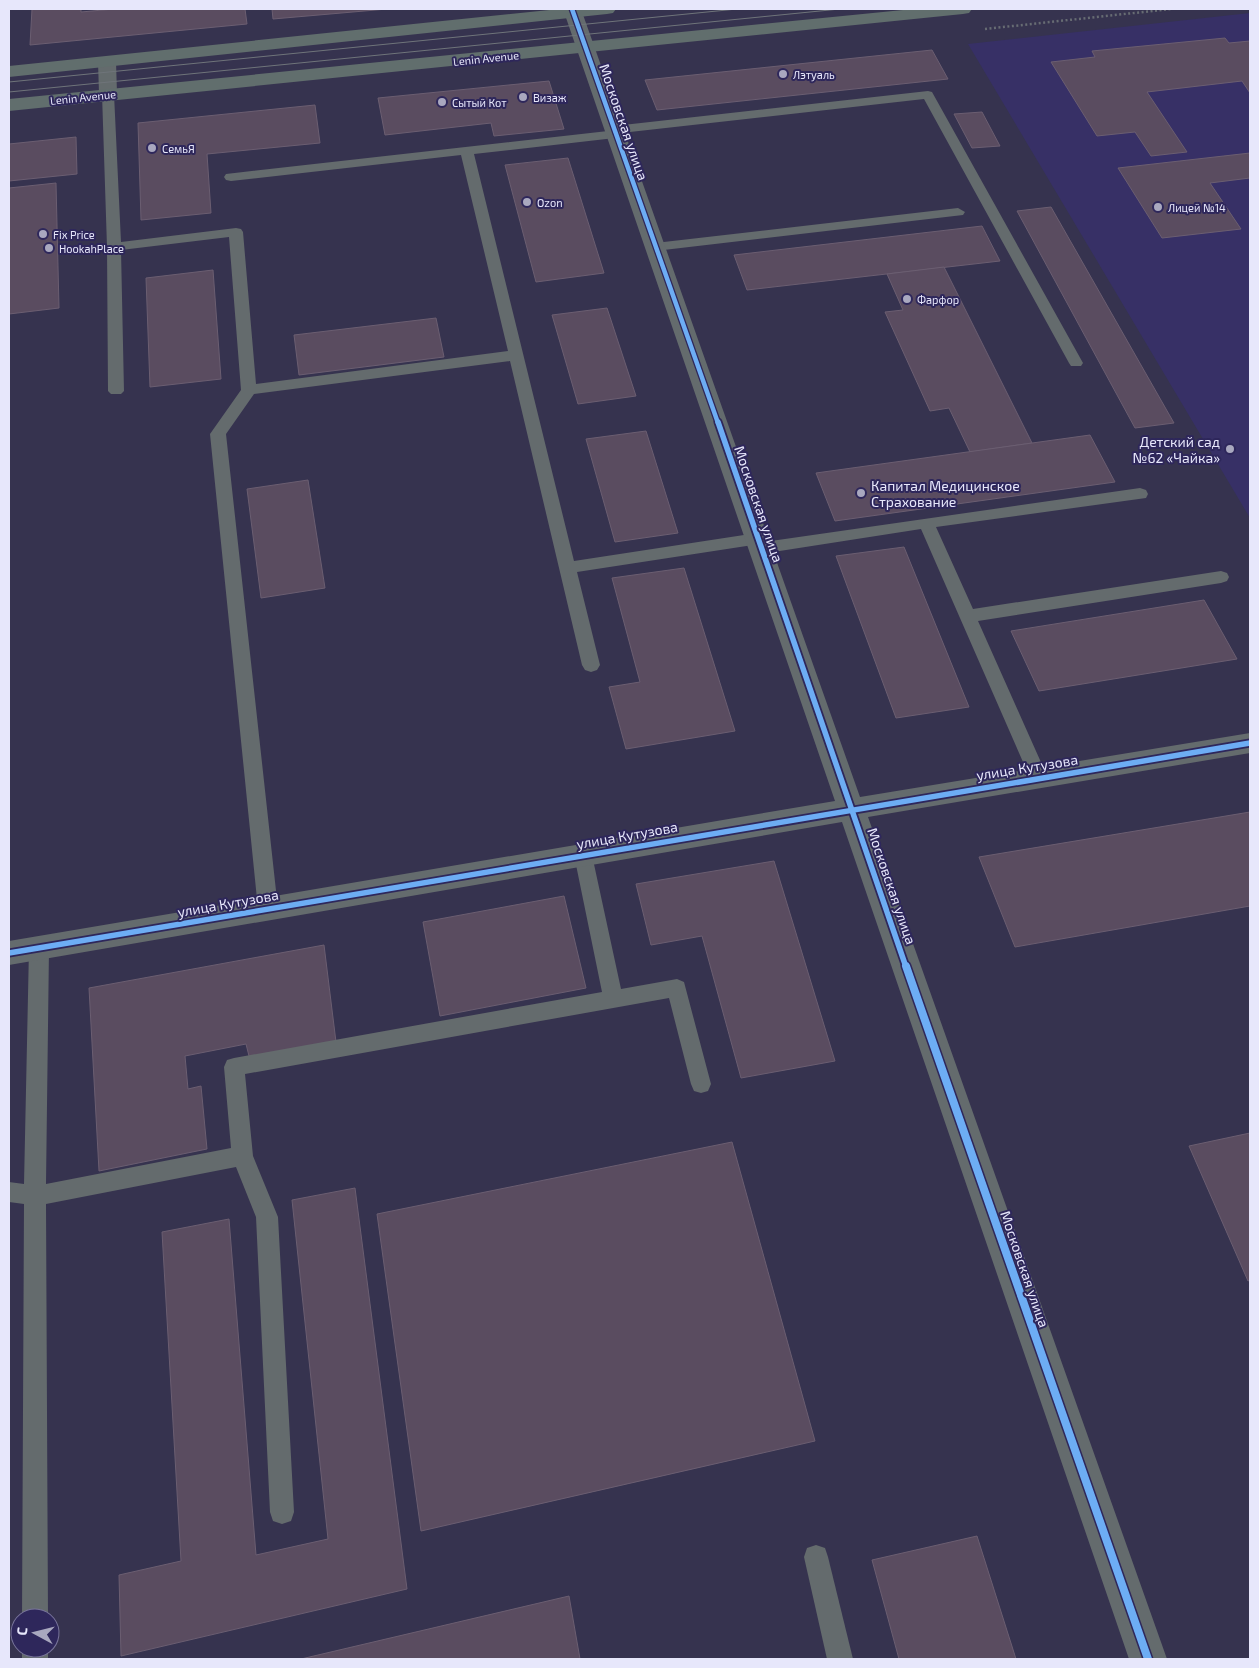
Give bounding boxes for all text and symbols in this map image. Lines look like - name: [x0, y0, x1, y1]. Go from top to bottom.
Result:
- street label: Lenin Avenue: [452, 48, 520, 68]
- street label: Московская улица: [596, 61, 652, 183]
- marker: Лэтуаль: [777, 68, 789, 80]
- place label: Лэтуаль: [793, 68, 835, 82]
- street label: Lenin Avenue: [49, 87, 117, 107]
- marker: Визаж: [517, 91, 529, 103]
- place label: Визаж: [533, 91, 567, 104]
- marker: Сытый Кот: [436, 96, 448, 108]
- place label: Сытый Кот: [452, 96, 507, 109]
- marker: СемьЯ: [146, 142, 158, 154]
- place label: СемьЯ: [162, 142, 195, 155]
- marker: Ozon: [521, 196, 533, 208]
- place label: Ozon: [537, 196, 563, 209]
- marker: Лицей №14: [1152, 201, 1164, 213]
- place label: Лицей №14: [1168, 201, 1226, 214]
- marker: Fix Price: [37, 228, 49, 240]
- place label: Fix Price: [53, 228, 95, 241]
- marker: HookahPlace: [43, 242, 55, 254]
- place label: HookahPlace: [59, 242, 124, 255]
- marker: Фарфор: [901, 293, 913, 305]
- place label: Фарфор: [917, 293, 959, 306]
- place label: Детский сад №62 «Чайка»: [1133, 433, 1220, 466]
- street label: Московская улица: [731, 443, 787, 565]
- marker: Детский сад №62 «Чайка»: [1224, 443, 1236, 455]
- place label: Капитал Медицинское Страхование: [871, 477, 1020, 510]
- marker: Капитал Медицинское Страхование: [855, 487, 867, 499]
- street label: улица Кутузова: [975, 751, 1079, 783]
- street label: улица Кутузова: [575, 818, 679, 852]
- street label: Московская улица: [864, 825, 920, 947]
- street label: улица Кутузова: [176, 886, 280, 920]
- street label: Московская улица: [997, 1208, 1053, 1330]
- north arrow: [10, 1608, 60, 1658]
- text: С: [13, 1626, 31, 1636]

